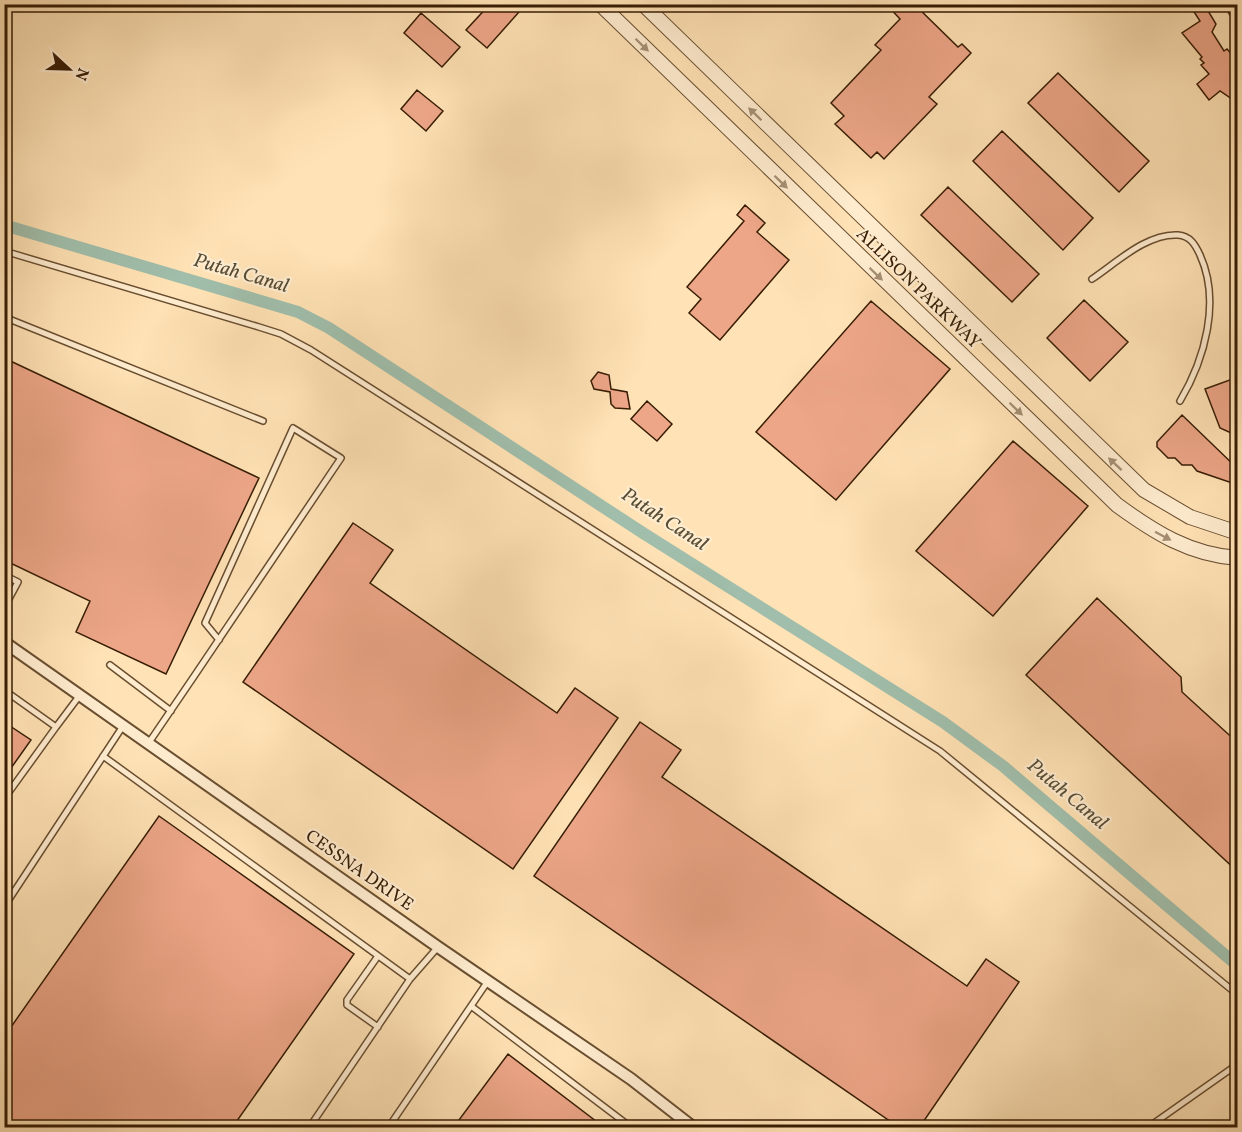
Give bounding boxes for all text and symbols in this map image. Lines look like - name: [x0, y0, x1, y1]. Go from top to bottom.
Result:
- one-way arrow: [634, 38, 648, 52]
- north arrow: [39, 39, 99, 99]
- text: N: [69, 64, 93, 84]
- one-way arrow: [749, 108, 763, 122]
- one-way arrow: [774, 175, 789, 189]
- street label: ALLISON PARKWAY: [850, 223, 986, 355]
- water label: Putah Canal: [190, 247, 292, 301]
- one-way arrow: [869, 266, 883, 280]
- one-way arrow: [1009, 402, 1023, 416]
- one-way arrow: [1109, 457, 1123, 471]
- water label: Putah Canal: [615, 482, 713, 558]
- one-way arrow: [1155, 531, 1172, 541]
- water label: Putah Canal: [1021, 753, 1113, 837]
- street label: CESSNA DRIVE: [300, 824, 418, 918]

